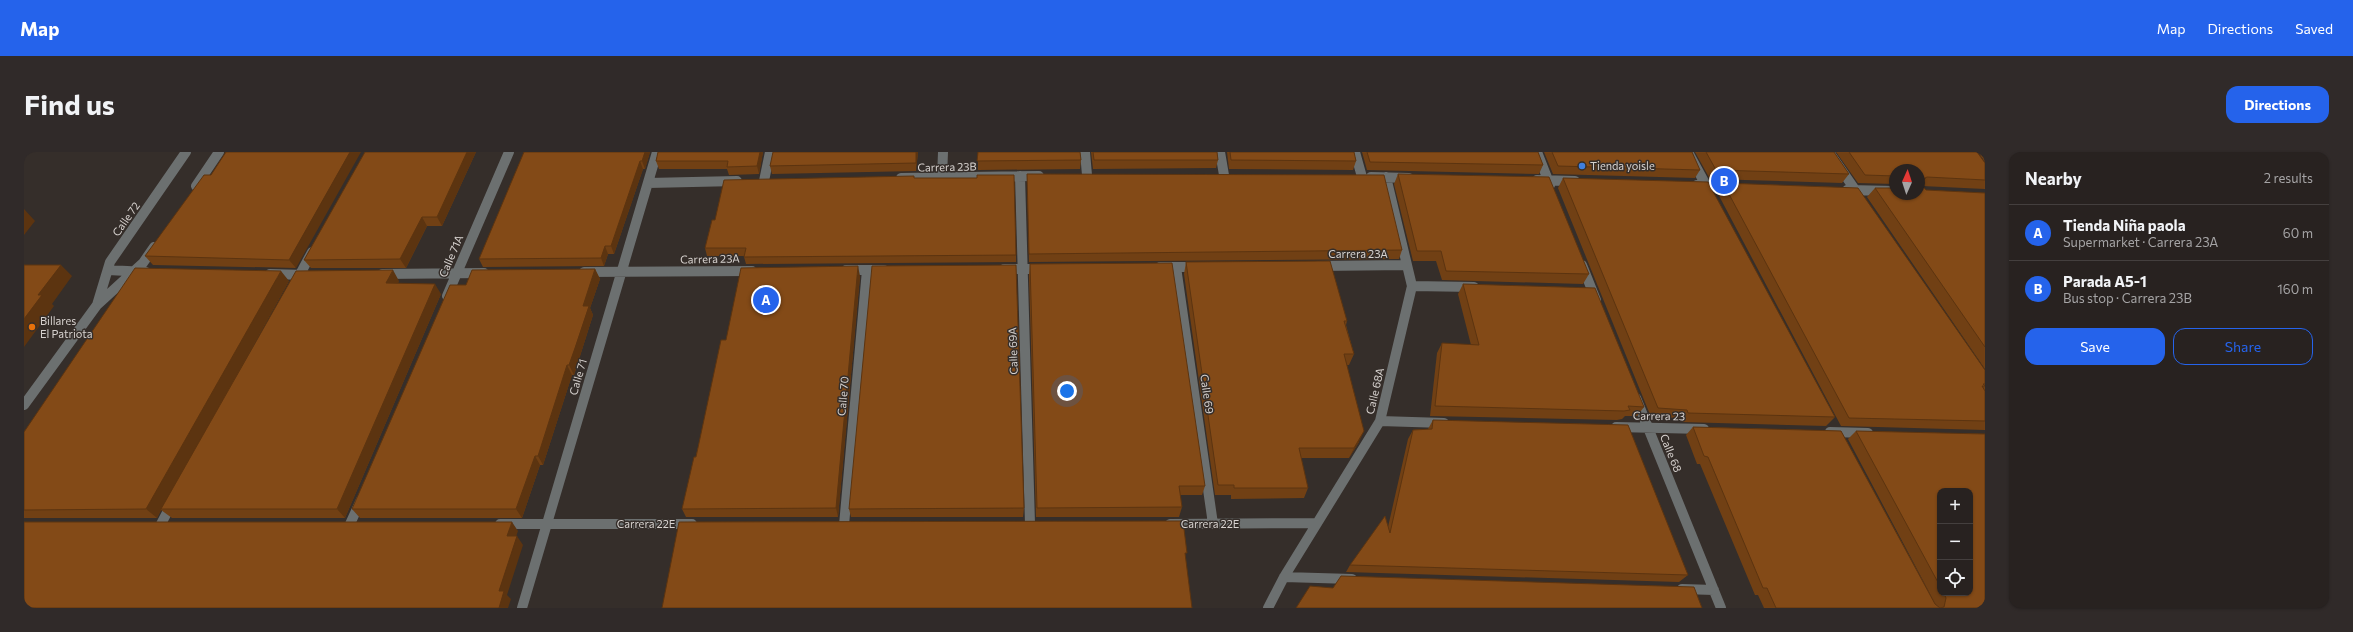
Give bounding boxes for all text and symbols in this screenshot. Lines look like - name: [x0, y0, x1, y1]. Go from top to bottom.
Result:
- text: Map: [20, 17, 59, 40]
- text: Map: [2157, 20, 2186, 37]
- text: Directions: [2208, 20, 2273, 37]
- text: Saved: [2295, 20, 2333, 37]
- button: Directions: [2226, 86, 2329, 123]
- text: Find us: [24, 87, 115, 121]
- street label: Carrera 23B: [917, 159, 977, 174]
- place label: Tienda yoisle: [1590, 159, 1655, 172]
- marker: Tienda yoisle: [1577, 161, 1587, 171]
- north arrow: [1889, 164, 1925, 200]
- pin: B: [1711, 166, 1737, 196]
- text: Nearby: [2025, 168, 2082, 189]
- text: 2 results: [2264, 170, 2313, 186]
- street label: Calle 72: [109, 199, 142, 238]
- text: Tienda Niña paola: [2063, 216, 2186, 234]
- text: A: [2033, 225, 2043, 241]
- text: 60 m: [2283, 225, 2313, 241]
- street label: Calle 71A: [436, 232, 465, 279]
- text: Supermarket · Carrera 23A: [2063, 234, 2218, 250]
- street label: Carrera 23A: [1328, 247, 1388, 260]
- street label: Carrera 23A: [680, 251, 740, 266]
- text: Parada A5-1: [2063, 272, 2147, 290]
- text: B: [2034, 281, 2042, 297]
- text: 160 m: [2277, 281, 2313, 297]
- pin: A: [753, 285, 779, 315]
- text: Bus stop · Carrera 23B: [2063, 290, 2192, 306]
- place label: Billares El Patriota: [40, 314, 93, 340]
- marker: Billares El Patriota: [27, 322, 37, 332]
- street label: Calle 69A: [1005, 327, 1020, 375]
- button: Save: [2025, 328, 2165, 365]
- button: Share: [2173, 328, 2313, 365]
- street label: Calle 71: [566, 357, 589, 397]
- street label: Calle 68A: [1363, 366, 1386, 415]
- street label: Calle 69: [1198, 373, 1217, 415]
- street label: Calle 70: [834, 376, 851, 416]
- your location: [1057, 381, 1077, 401]
- street label: Carrera 23: [1633, 409, 1685, 422]
- street label: Calle 68: [1658, 432, 1685, 474]
- map controls: [1937, 488, 1973, 596]
- button: +: [1937, 488, 1973, 524]
- street label: Carrera 22E: [617, 517, 675, 530]
- street label: Carrera 22E: [1181, 517, 1239, 530]
- button: −: [1937, 524, 1973, 560]
- button: locate: [1937, 560, 1973, 596]

